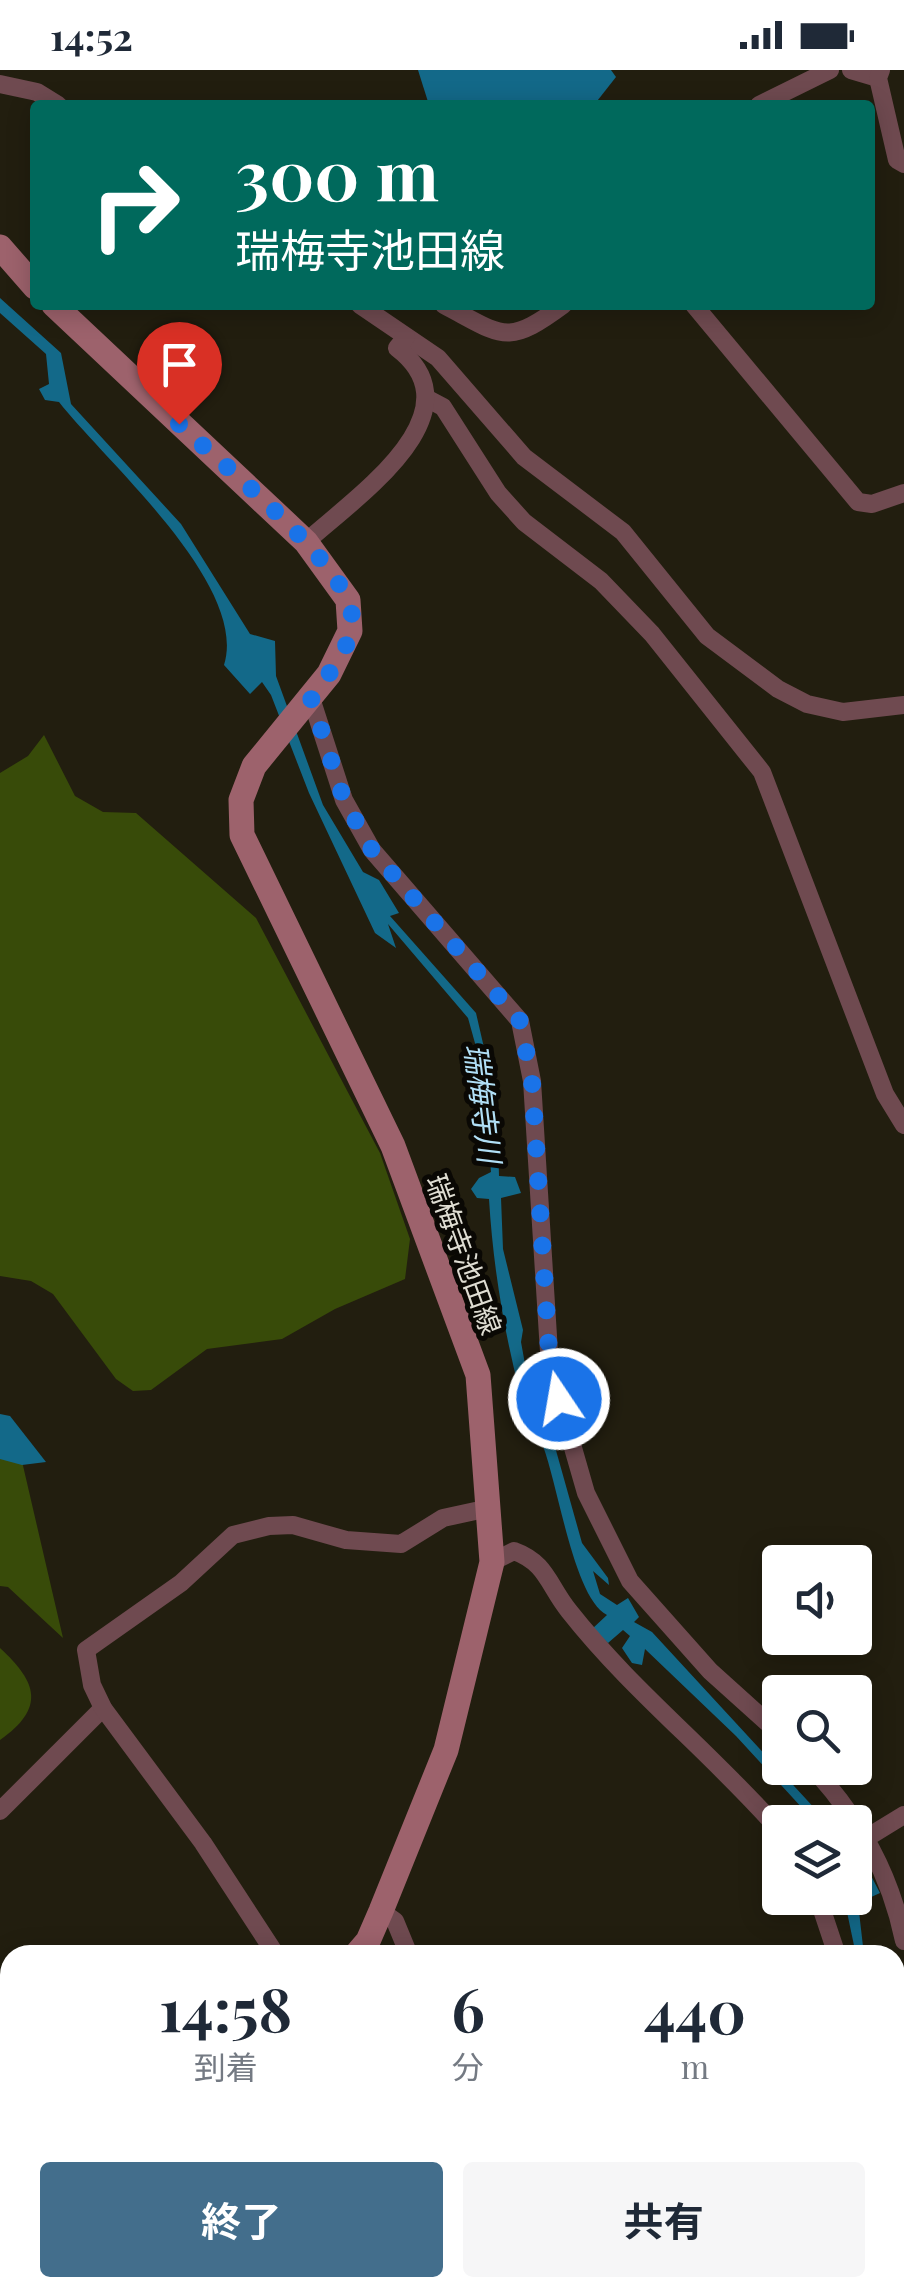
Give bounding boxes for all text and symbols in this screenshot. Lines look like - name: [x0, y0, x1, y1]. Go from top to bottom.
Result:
- text: 14:52: [50, 10, 133, 61]
- text: 300 m: [235, 125, 439, 219]
- icon: right: [70, 140, 200, 270]
- text: 瑞梅寺池田線: [235, 218, 505, 278]
- pin: [137, 322, 222, 425]
- icon: arrive: [152, 337, 207, 392]
- water label: 瑞梅寺川: [457, 1041, 512, 1168]
- street label: 瑞梅寺池田線: [419, 1169, 511, 1339]
- position arrow: [507, 1347, 611, 1451]
- map controls: [762, 1545, 872, 1915]
- button: sound: [762, 1545, 872, 1655]
- button: search: [762, 1675, 872, 1785]
- button: layers: [762, 1805, 872, 1915]
- text: 14:58: [159, 1967, 292, 2047]
- text: 6: [451, 1967, 485, 2047]
- text: 440: [644, 1969, 746, 2049]
- text: 到着: [194, 2044, 258, 2087]
- text: 分: [452, 2044, 484, 2087]
- text: m: [681, 2044, 709, 2087]
- button: 終了: [40, 2162, 443, 2277]
- button: 共有: [463, 2162, 865, 2277]

